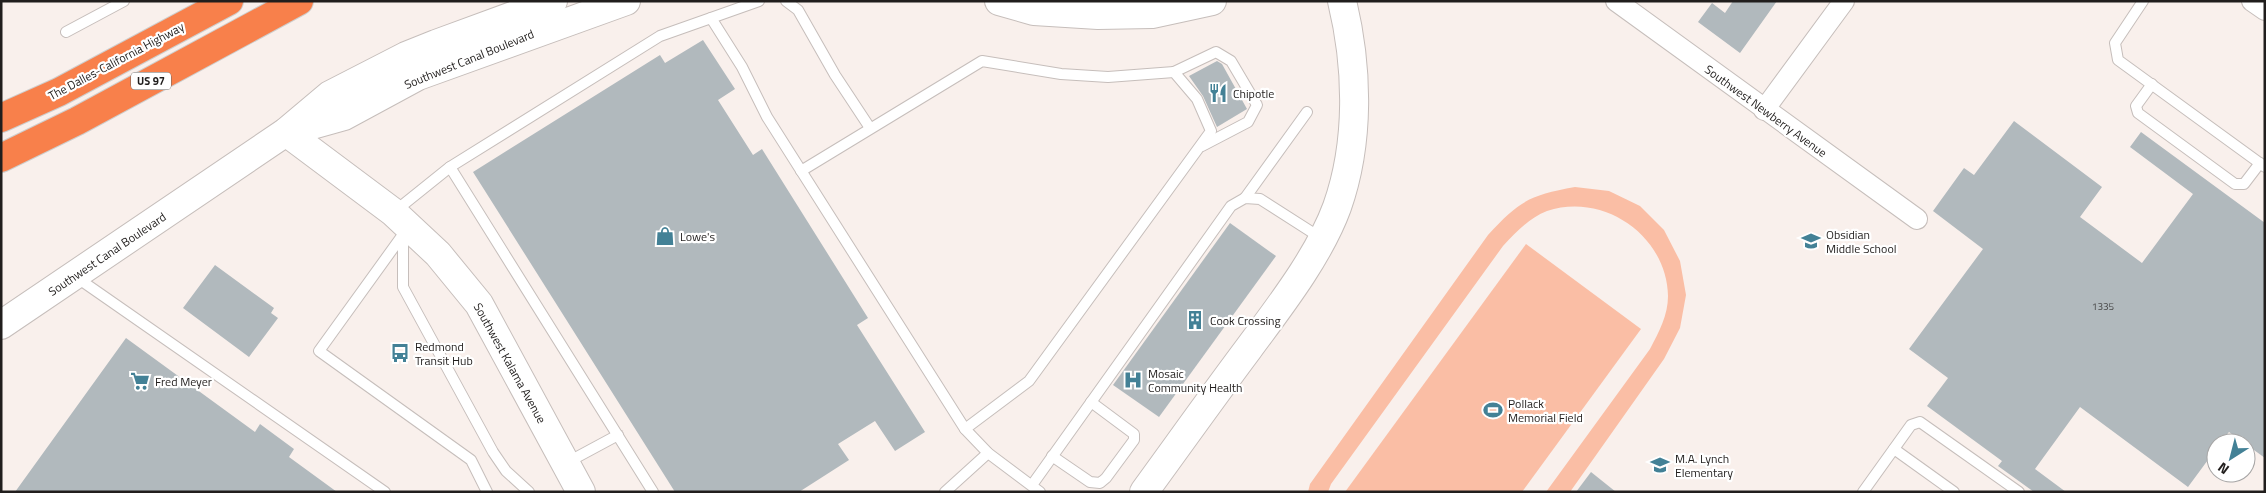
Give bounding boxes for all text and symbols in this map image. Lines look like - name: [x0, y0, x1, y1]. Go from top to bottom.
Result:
- street label: The Dalles-California Highway: [45, 17, 188, 105]
- street label: Southwest Canal Boulevard: [401, 24, 537, 94]
- street label: Southwest Newberry Avenue: [1701, 60, 1831, 162]
- road number: US 97: [131, 72, 171, 90]
- restaurant icon: Chipotle: [1207, 82, 1229, 104]
- place label: Chipotle: [1233, 84, 1274, 103]
- street label: Southwest Canal Boulevard: [44, 207, 170, 301]
- shop icon: Lowe's: [654, 225, 676, 247]
- place label: Obsidian Middle School: [1826, 225, 1897, 258]
- place label: Lowe's: [680, 227, 715, 246]
- school or university icon: Obsidian Middle School: [1800, 230, 1822, 252]
- street label: Southwest Kalama Avenue: [469, 299, 551, 427]
- house number: 1335: [2092, 299, 2115, 314]
- building icon: Cook Crossing: [1184, 309, 1206, 331]
- place label: Cook Crossing: [1210, 311, 1281, 330]
- place label: Redmond Transit Hub: [415, 337, 473, 370]
- bus stop icon: Redmond Transit Hub: [389, 342, 411, 364]
- place label: Mosaic Community Health: [1148, 364, 1242, 397]
- hospital icon: Mosaic Community Health: [1122, 369, 1144, 391]
- supermarket icon: Fred Meyer: [129, 370, 151, 392]
- place label: Fred Meyer: [155, 372, 212, 391]
- place label: Pollack Memorial Field: [1508, 394, 1583, 427]
- sports icon: Pollack Memorial Field: [1482, 399, 1504, 421]
- north arrow: [2206, 433, 2256, 483]
- place label: M.A. Lynch Elementary: [1675, 449, 1733, 482]
- school or university icon: M.A. Lynch Elementary: [1649, 454, 1671, 476]
- text: N: [2213, 458, 2233, 480]

